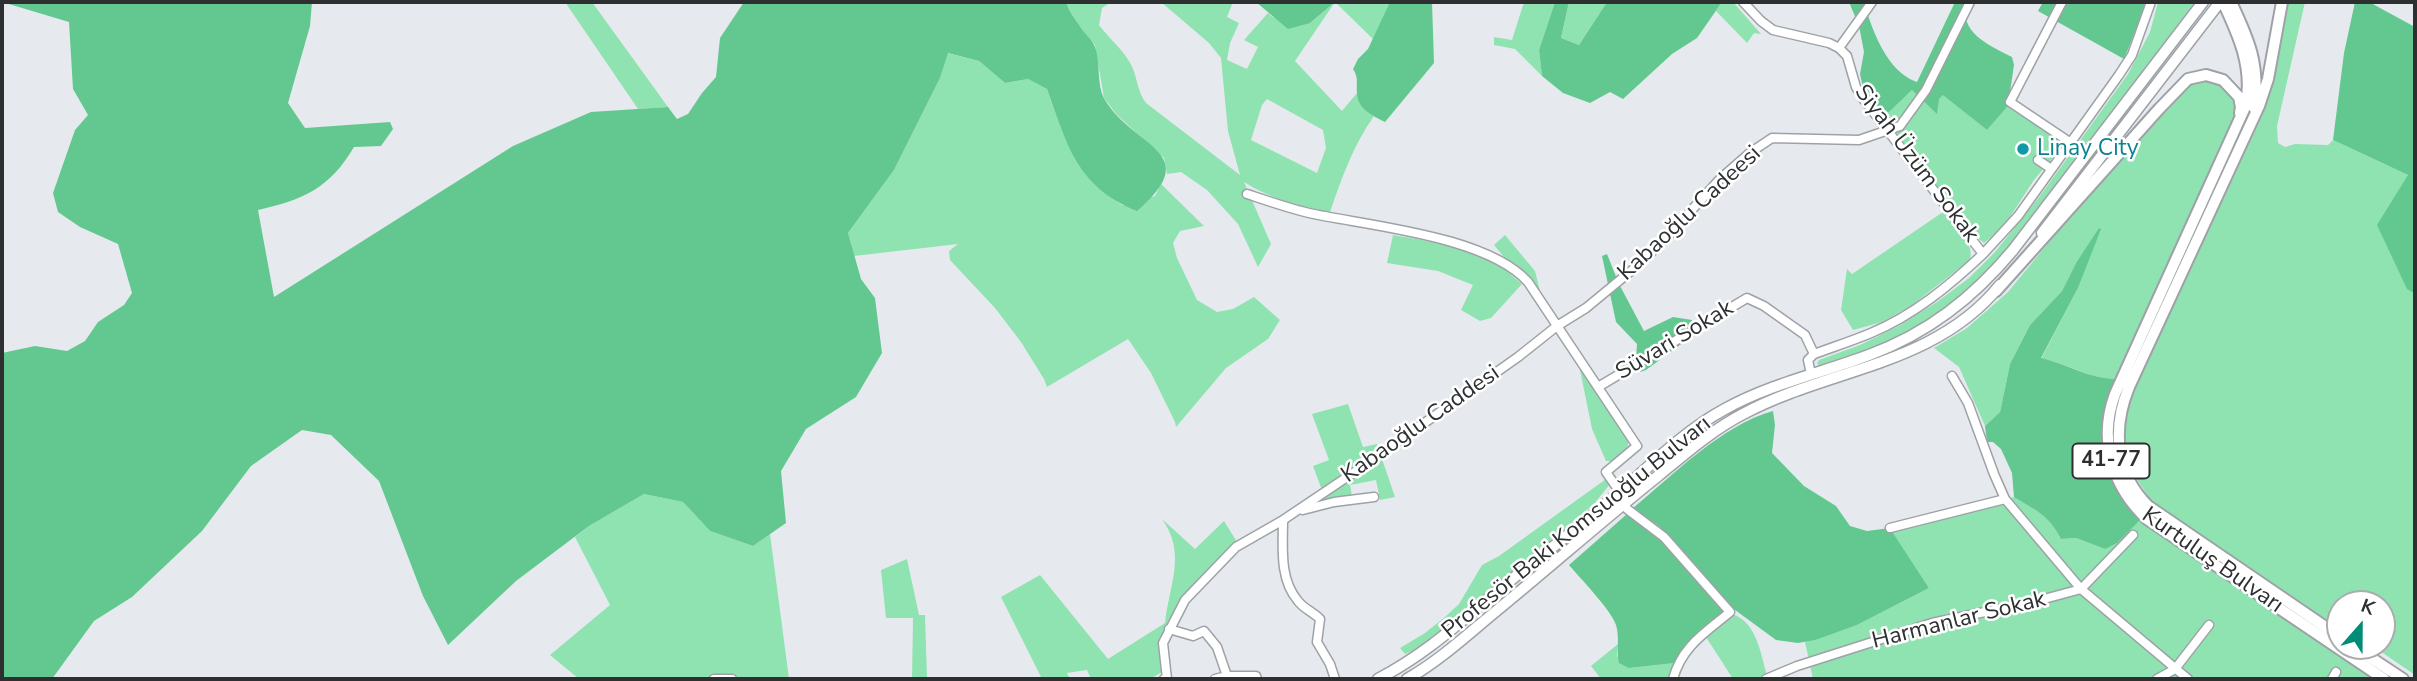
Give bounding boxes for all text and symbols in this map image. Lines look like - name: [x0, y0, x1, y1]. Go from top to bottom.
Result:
- street label: Siyah Üzüm Sokak: [1848, 80, 1984, 248]
- place label: Linay City: [2037, 135, 2139, 163]
- street label: Kabaoğlu Cadeesi: [1613, 141, 1767, 287]
- marker: Linay City: [2015, 141, 2031, 157]
- street label: Süvari Sokak: [1611, 295, 1739, 387]
- street label: Kabaoğlu Caddesi: [1337, 360, 1505, 490]
- street label: Profesör Baki Komsuoğlu Bulvarı: [1437, 411, 1717, 645]
- road number: 41-77: [2072, 444, 2150, 478]
- street label: Kurtuluş Bulvarı: [2136, 502, 2288, 620]
- street label: Harmanlar Sokak: [1869, 586, 2049, 656]
- north arrow: [2326, 590, 2396, 660]
- text: K: [2357, 593, 2378, 622]

